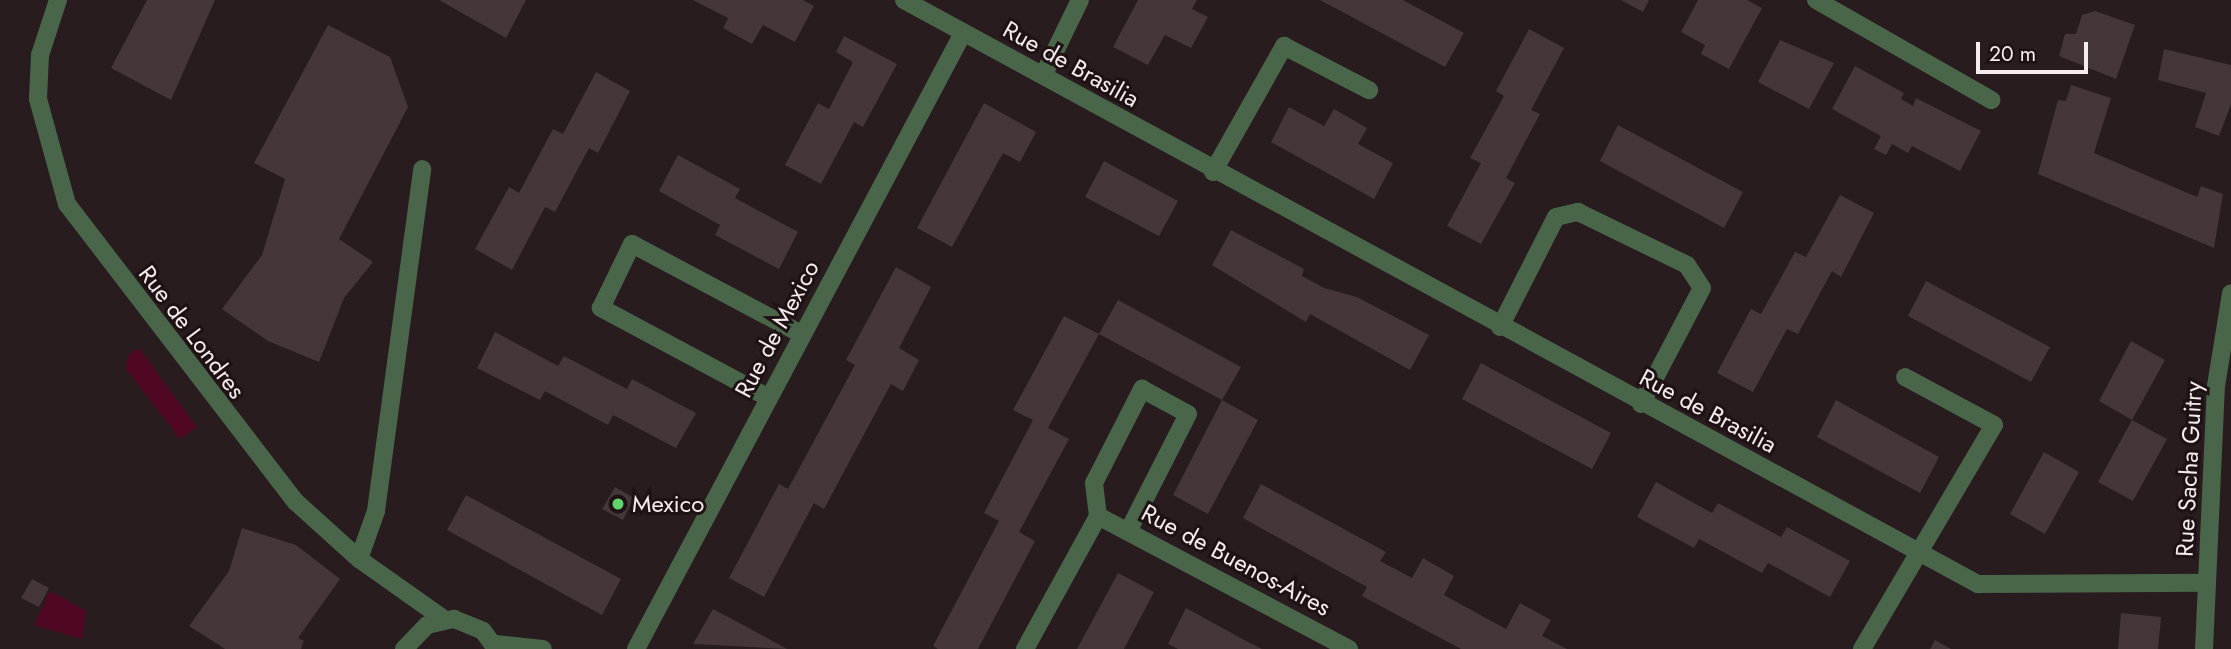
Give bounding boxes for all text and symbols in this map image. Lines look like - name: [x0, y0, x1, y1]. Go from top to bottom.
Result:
- street label: Rue de Brasilia: [998, 15, 1144, 113]
- scale bar: [1979, 28, 2091, 72]
- text: 20 m: [1989, 39, 2036, 69]
- street label: Rue de Mexico: [729, 255, 825, 403]
- street label: Rue de Londres: [133, 260, 251, 404]
- street label: Rue de Brasilia: [1634, 363, 1782, 459]
- street label: Rue Sacha Guitry: [2170, 380, 2208, 558]
- place label: Mexico: [632, 490, 704, 518]
- marker: Mexico: [610, 496, 626, 512]
- street label: Rue de Buenos-Aires: [1137, 498, 1335, 622]

